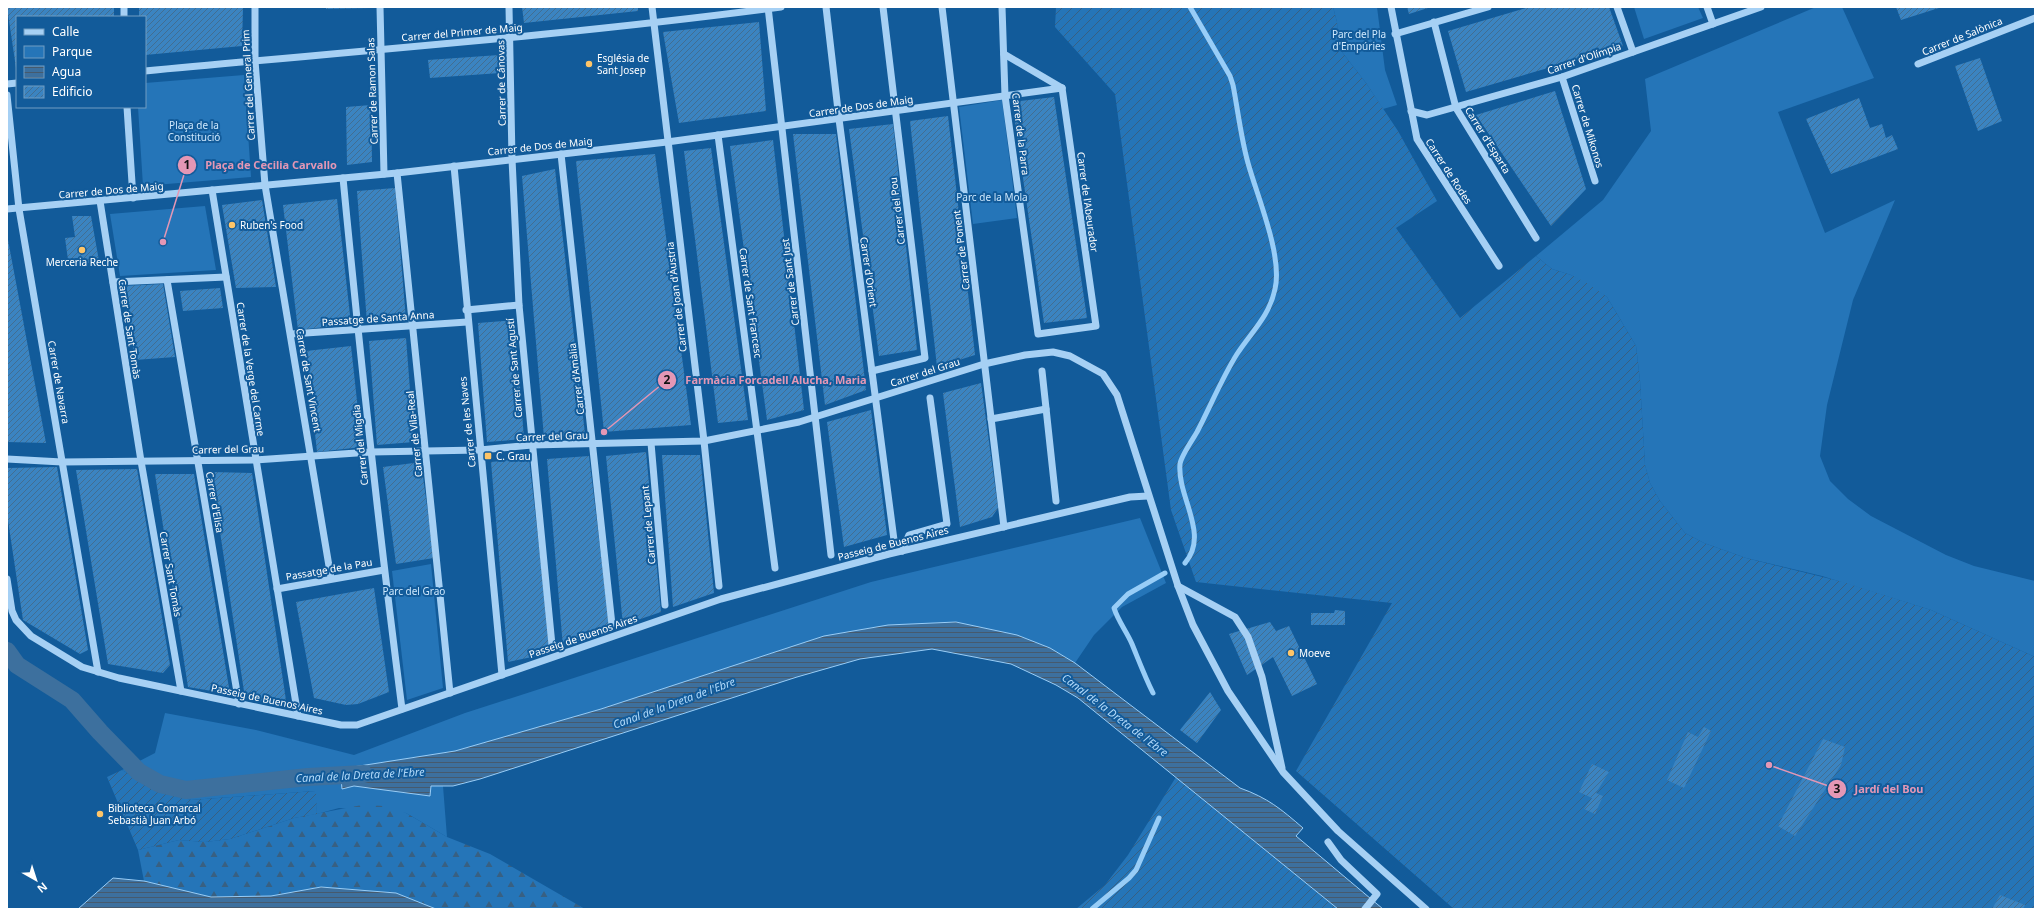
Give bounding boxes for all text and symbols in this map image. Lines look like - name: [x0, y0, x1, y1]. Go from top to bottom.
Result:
- street label: Carrer de Salònica: [1920, 13, 2004, 59]
- legend: [16, 16, 146, 108]
- street label: Carrer del Primer de Maig: [401, 20, 523, 44]
- text: Calle: [52, 23, 80, 40]
- park label: Parc del Pla d'Empúries: [1332, 27, 1386, 53]
- street label: Carrer del General Prim: [238, 29, 258, 141]
- street label: Carrer de Ramon Salas: [363, 37, 381, 145]
- street label: Carrer d'Olímpia: [1545, 39, 1623, 77]
- street label: Carrer de Cánovas: [493, 40, 509, 126]
- text: Parque: [52, 43, 93, 60]
- place label: Església de Sant Josep: [597, 51, 649, 77]
- marker: Església de Sant Josep: [584, 59, 594, 69]
- text: Agua: [52, 63, 81, 80]
- street label: Carrer de Mikonos: [1569, 82, 1607, 170]
- text: Edificio: [52, 83, 93, 100]
- street label: Carrer de Dos de Maig: [808, 92, 914, 120]
- street label: Carrer de la Parra: [1009, 92, 1033, 176]
- street label: Carrer d'Esparta: [1462, 104, 1514, 176]
- park label: Plaça de la Constitució: [168, 118, 220, 144]
- street label: Carrer de Dos de Maig: [487, 134, 593, 158]
- street label: Carrer de Rodes: [1423, 135, 1476, 207]
- street label: Carrer de l'Abeurador: [1074, 151, 1102, 253]
- callout: Plaça de Cecilia Carvallo: [177, 154, 344, 177]
- text: 1: [184, 156, 190, 173]
- text: Plaça de Cecilia Carvallo: [205, 157, 337, 172]
- street label: Carrer del Pou: [886, 177, 908, 245]
- street label: Carrer de Dos de Maig: [58, 178, 164, 202]
- park label: Parc de la Mola: [956, 190, 1028, 204]
- street label: Carrer de Ponent: [949, 209, 973, 291]
- place label: Ruben's Food: [240, 218, 303, 232]
- marker: Ruben's Food: [227, 220, 237, 230]
- street label: Carrer d'Orient: [857, 236, 881, 308]
- street label: Carrer de Sant Just: [778, 237, 802, 326]
- street label: Carrer de Joan d'Àustria: [662, 241, 690, 353]
- marker: Merceria Reche: [77, 245, 87, 255]
- street label: Carrer de Sant Francesc: [736, 247, 766, 359]
- place label: Merceria Reche: [46, 255, 119, 269]
- street label: Carrer de Sant Tomàs: [115, 278, 145, 380]
- street label: Carrer de la Verge del Carme: [233, 301, 269, 437]
- street label: Passatge de Santa Anna: [321, 307, 435, 329]
- street label: Carrer de Sant Agustí: [503, 317, 525, 418]
- street label: Carrer de Sant Vincent: [293, 327, 325, 433]
- street label: Carrer de Navarra: [45, 339, 73, 425]
- street label: Carrer d'Amàlia: [565, 342, 587, 416]
- street label: Carrer del Grau: [888, 354, 962, 390]
- callout: Farmàcia Forcadell Alucha, Maria: [657, 369, 874, 392]
- text: 2: [664, 371, 671, 388]
- text: Farmàcia Forcadell Alucha, Maria: [685, 372, 867, 387]
- street label: Carrer de les Naves: [455, 376, 479, 468]
- street label: Carrer de Vila-Real: [403, 390, 425, 478]
- street label: Carrer del Migdia: [349, 404, 371, 486]
- street label: Carrer del Grau: [516, 428, 588, 444]
- street label: Carrer del Grau: [192, 441, 264, 457]
- place label: C. Grau: [496, 449, 531, 463]
- marker: C. Grau: [483, 451, 493, 461]
- street label: Carrer d'Elisa: [203, 470, 227, 534]
- street label: Carrer de Lepant: [638, 485, 658, 565]
- street label: Passeig de Buenos Aires: [836, 522, 950, 564]
- street label: Carrer Sant Tomàs: [157, 530, 185, 618]
- street label: Passatge de la Pau: [285, 554, 373, 584]
- park label: Parc del Grao: [383, 584, 445, 598]
- street label: Passeig de Buenos Aires: [527, 611, 639, 661]
- place label: Moeve: [1299, 646, 1331, 660]
- marker: Moeve: [1286, 648, 1296, 658]
- water label: Canal de la Dreta de l'Ebre: [1059, 670, 1172, 760]
- water label: Canal de la Dreta de l'Ebre: [611, 673, 738, 732]
- street label: Passeig de Buenos Aires: [210, 680, 324, 718]
- water label: Canal de la Dreta de l'Ebre: [295, 764, 425, 785]
- callout: Jardí del Bou: [1827, 777, 1932, 800]
- text: 3: [1834, 780, 1841, 797]
- text: Jardí del Bou: [1853, 781, 1924, 796]
- place label: Biblioteca Comarcal Sebastià Juan Arbó: [108, 801, 201, 827]
- marker: Biblioteca Comarcal Sebastià Juan Arbó: [95, 809, 105, 819]
- north arrow: [16, 860, 56, 900]
- text: N: [34, 880, 51, 897]

